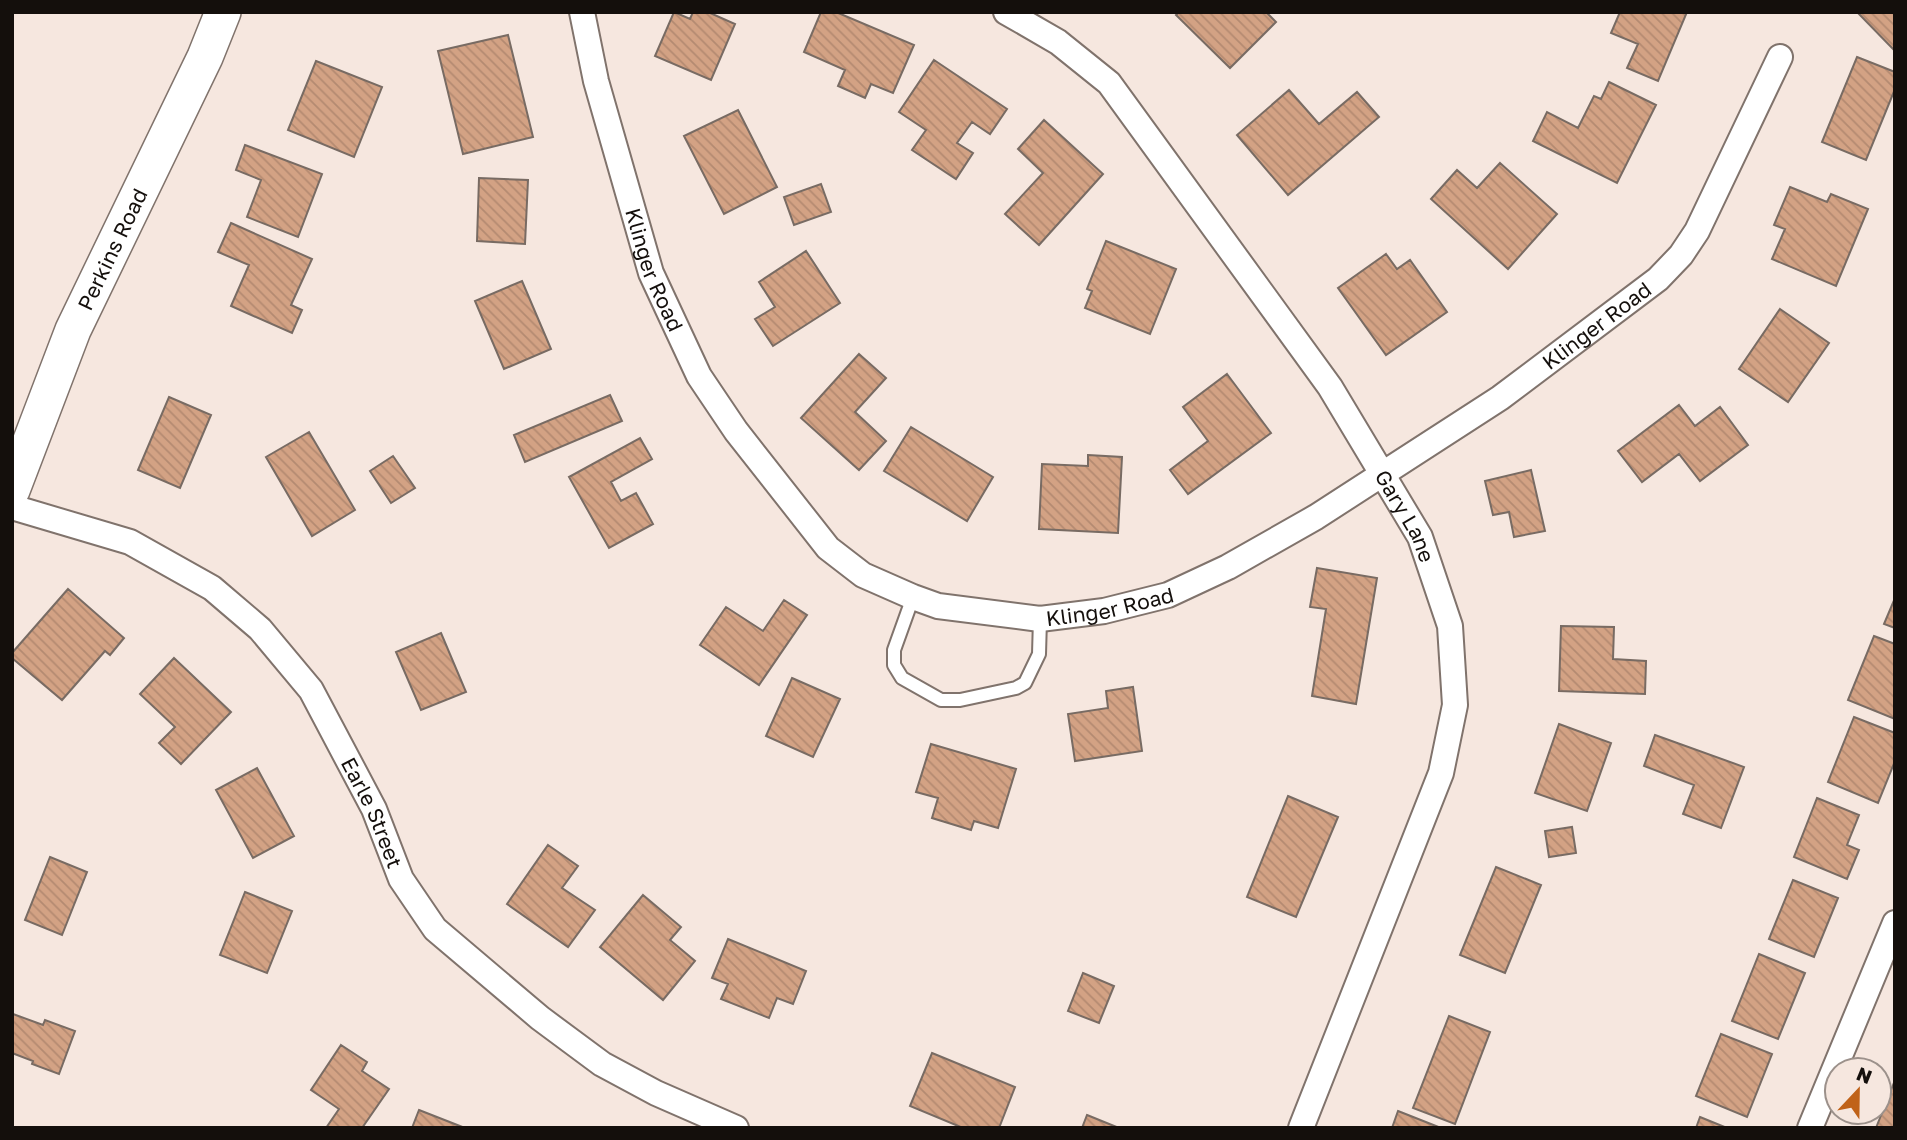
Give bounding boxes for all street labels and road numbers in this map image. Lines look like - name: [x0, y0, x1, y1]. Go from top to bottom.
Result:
- street label: Perkins Road: [72, 184, 153, 314]
- street label: Klinger Road: [620, 205, 689, 335]
- street label: Klinger Road: [1537, 276, 1656, 375]
- street label: Gary Lane: [1370, 465, 1440, 565]
- street label: Klinger Road: [1044, 581, 1176, 631]
- street label: Earle Street: [336, 753, 408, 872]

